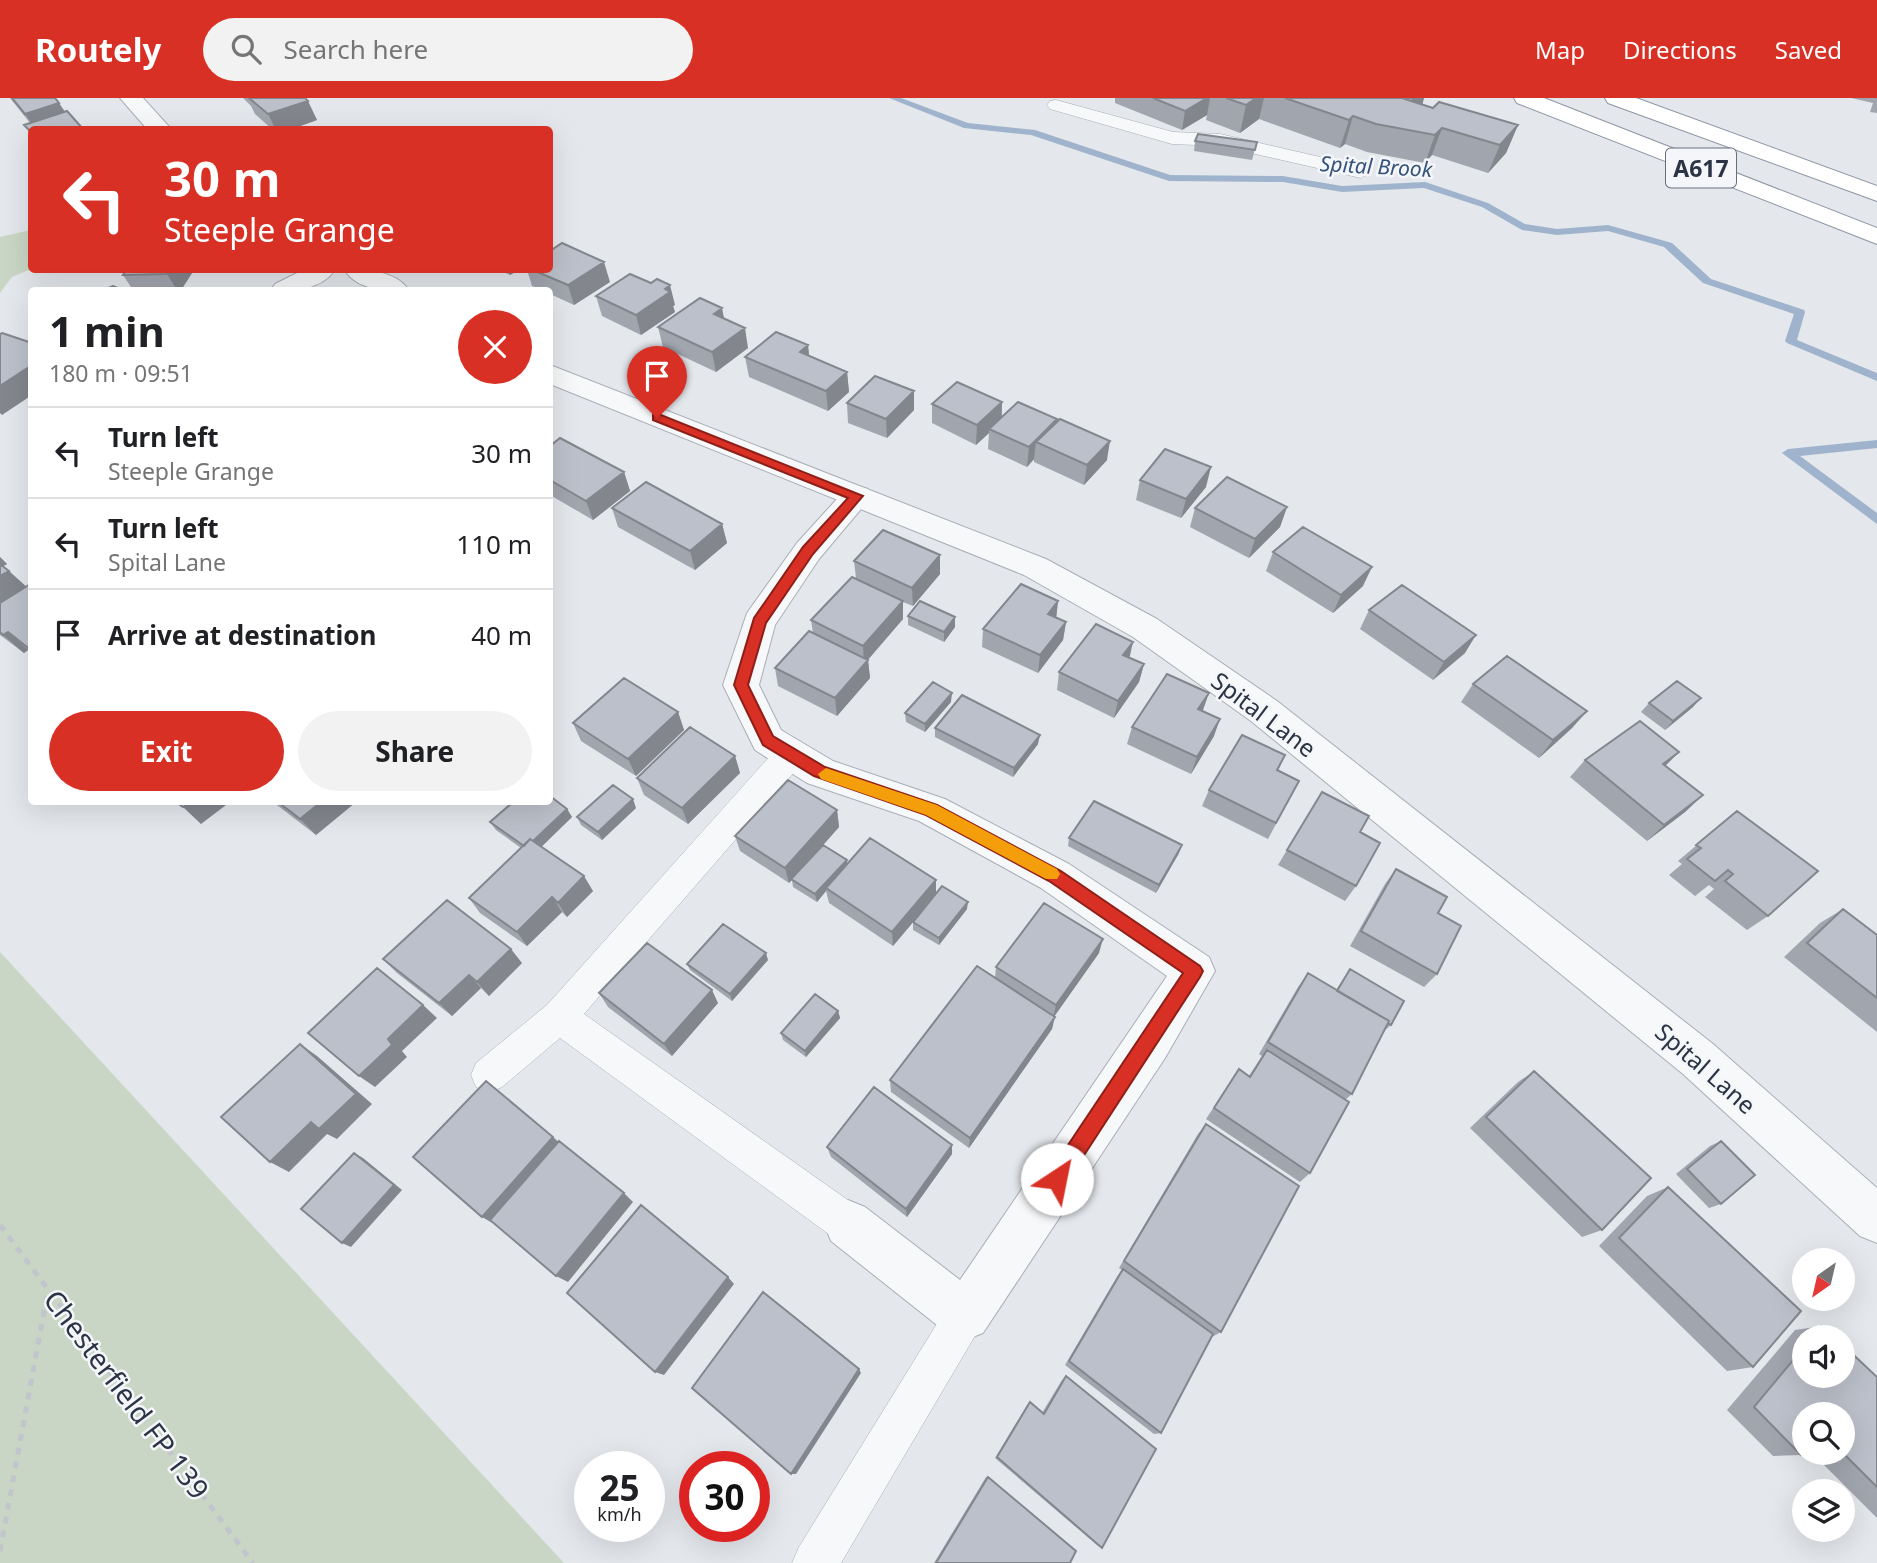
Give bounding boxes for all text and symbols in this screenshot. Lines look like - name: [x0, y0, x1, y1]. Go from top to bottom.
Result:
- search box: [203, 18, 693, 81]
- text: Routely: [35, 27, 161, 72]
- icon: search: [227, 30, 265, 68]
- text: Search here: [283, 31, 428, 67]
- text: Map: [1535, 33, 1585, 66]
- text: Directions: [1623, 33, 1737, 66]
- text: Saved: [1775, 33, 1842, 66]
- text: 30 m: [164, 145, 281, 211]
- road number: A617: [1666, 148, 1736, 188]
- water label: Spital Brook: [1319, 149, 1435, 183]
- icon: left: [49, 154, 140, 245]
- text: Steeple Grange: [164, 208, 395, 251]
- text: 1 min: [49, 302, 165, 359]
- button: close: [458, 310, 532, 384]
- pin: [627, 346, 687, 418]
- text: 180 m · 09:51: [49, 357, 193, 389]
- icon: arrive: [638, 357, 676, 395]
- text: Turn left: [108, 419, 219, 455]
- icon: left: [49, 434, 87, 472]
- text: 30 m: [471, 435, 532, 471]
- text: Steeple Grange: [108, 455, 274, 487]
- text: Turn left: [108, 510, 219, 546]
- icon: left: [49, 525, 87, 563]
- text: 110 m: [456, 526, 532, 562]
- text: Spital Lane: [108, 546, 226, 578]
- icon: arrive: [49, 616, 87, 654]
- text: Arrive at destination: [108, 617, 377, 653]
- text: 40 m: [471, 617, 532, 653]
- street label: Spital Lane: [1205, 664, 1323, 764]
- button: Exit: [49, 711, 284, 791]
- button: Share: [298, 711, 532, 791]
- street label: Spital Lane: [1649, 1015, 1763, 1121]
- position arrow: [1020, 1142, 1094, 1216]
- north arrow: [1792, 1248, 1855, 1311]
- map controls: [1792, 1248, 1855, 1542]
- street label: Chesterfield FP 139: [36, 1282, 218, 1506]
- button: sound: [1792, 1325, 1855, 1388]
- button: search: [1792, 1402, 1855, 1465]
- speed limit sign: 30: [679, 1451, 770, 1542]
- text: 25: [599, 1464, 640, 1511]
- button: layers: [1792, 1479, 1855, 1542]
- text: km/h: [597, 1502, 642, 1526]

